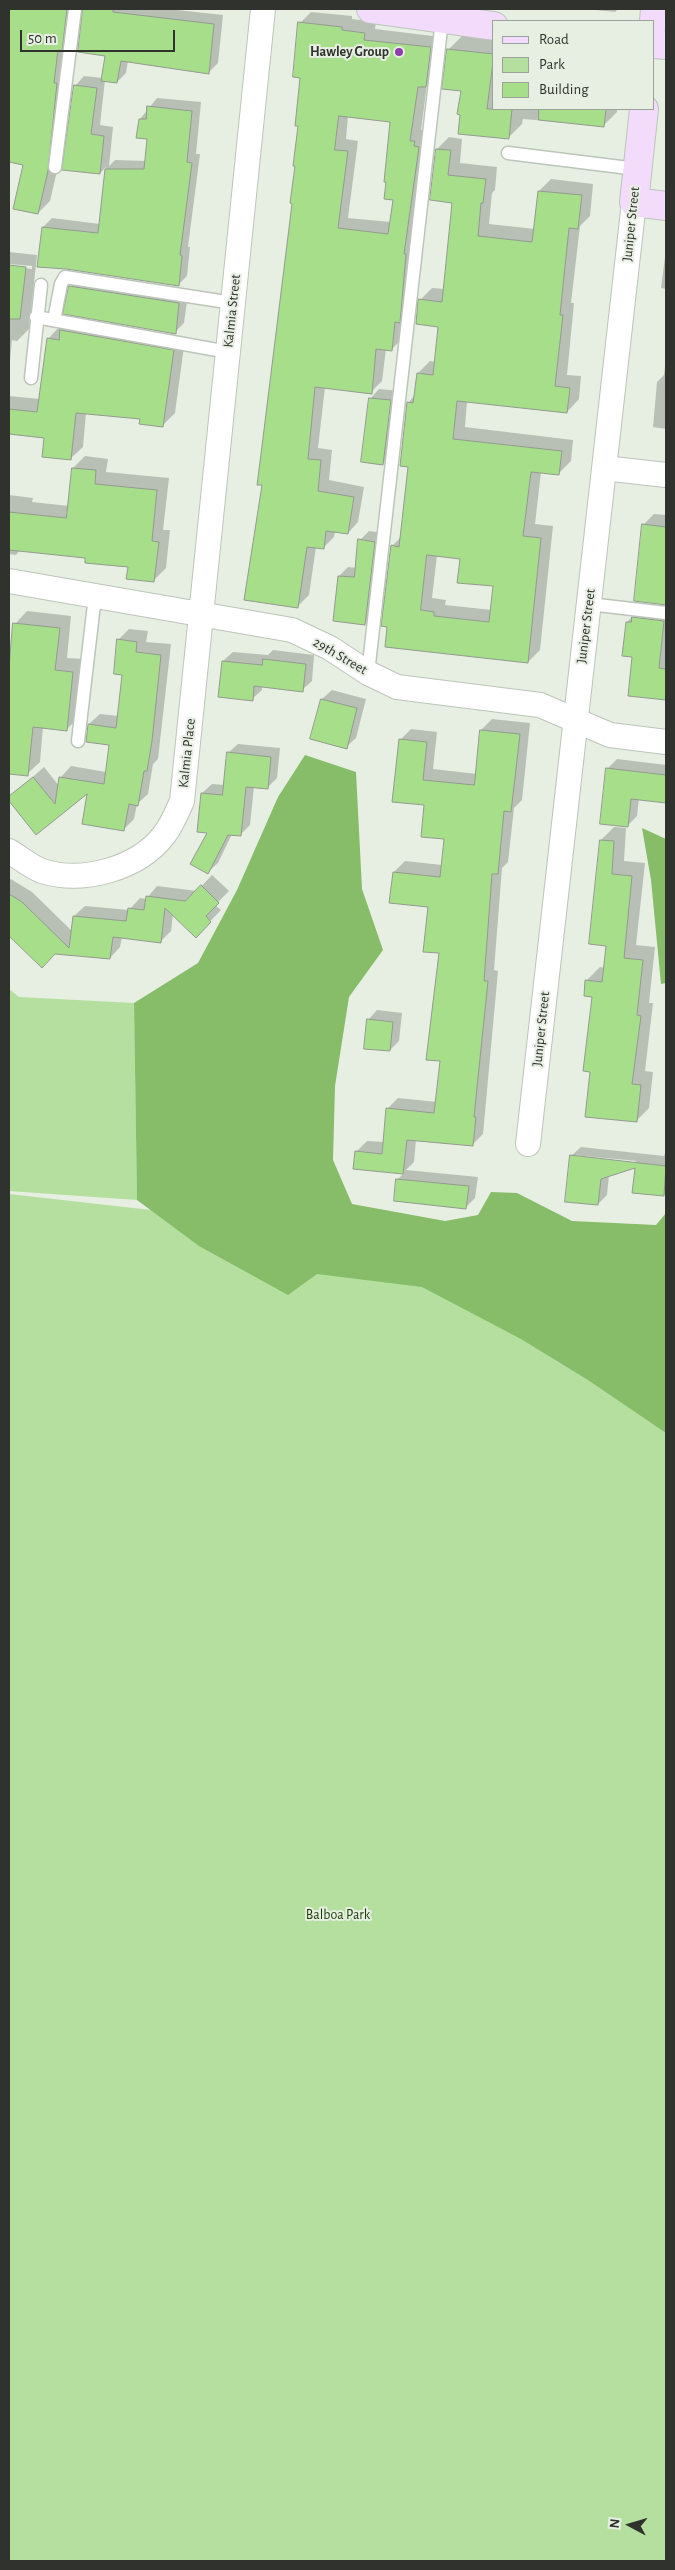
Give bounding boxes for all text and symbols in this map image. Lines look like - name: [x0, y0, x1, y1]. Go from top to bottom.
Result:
- scale bar: [22, 20, 178, 52]
- legend: [492, 20, 655, 110]
- text: 50 m: [28, 31, 57, 46]
- text: Road: [539, 32, 569, 47]
- place label: Hawley Group: [310, 44, 389, 60]
- marker: Hawley Group: [393, 46, 405, 58]
- text: Park: [539, 57, 565, 72]
- text: Building: [539, 82, 589, 97]
- street label: Juniper Street: [619, 186, 643, 262]
- street label: Kalmia Street: [220, 273, 244, 349]
- street label: Juniper Street: [573, 588, 599, 664]
- street label: 29th Street: [310, 634, 370, 678]
- street label: Kalmia Place: [175, 717, 199, 789]
- street label: Juniper Street: [529, 991, 553, 1067]
- park label: Balboa Park: [306, 1907, 370, 1923]
- north arrow: [605, 2500, 655, 2550]
- text: N: [608, 2518, 623, 2529]

